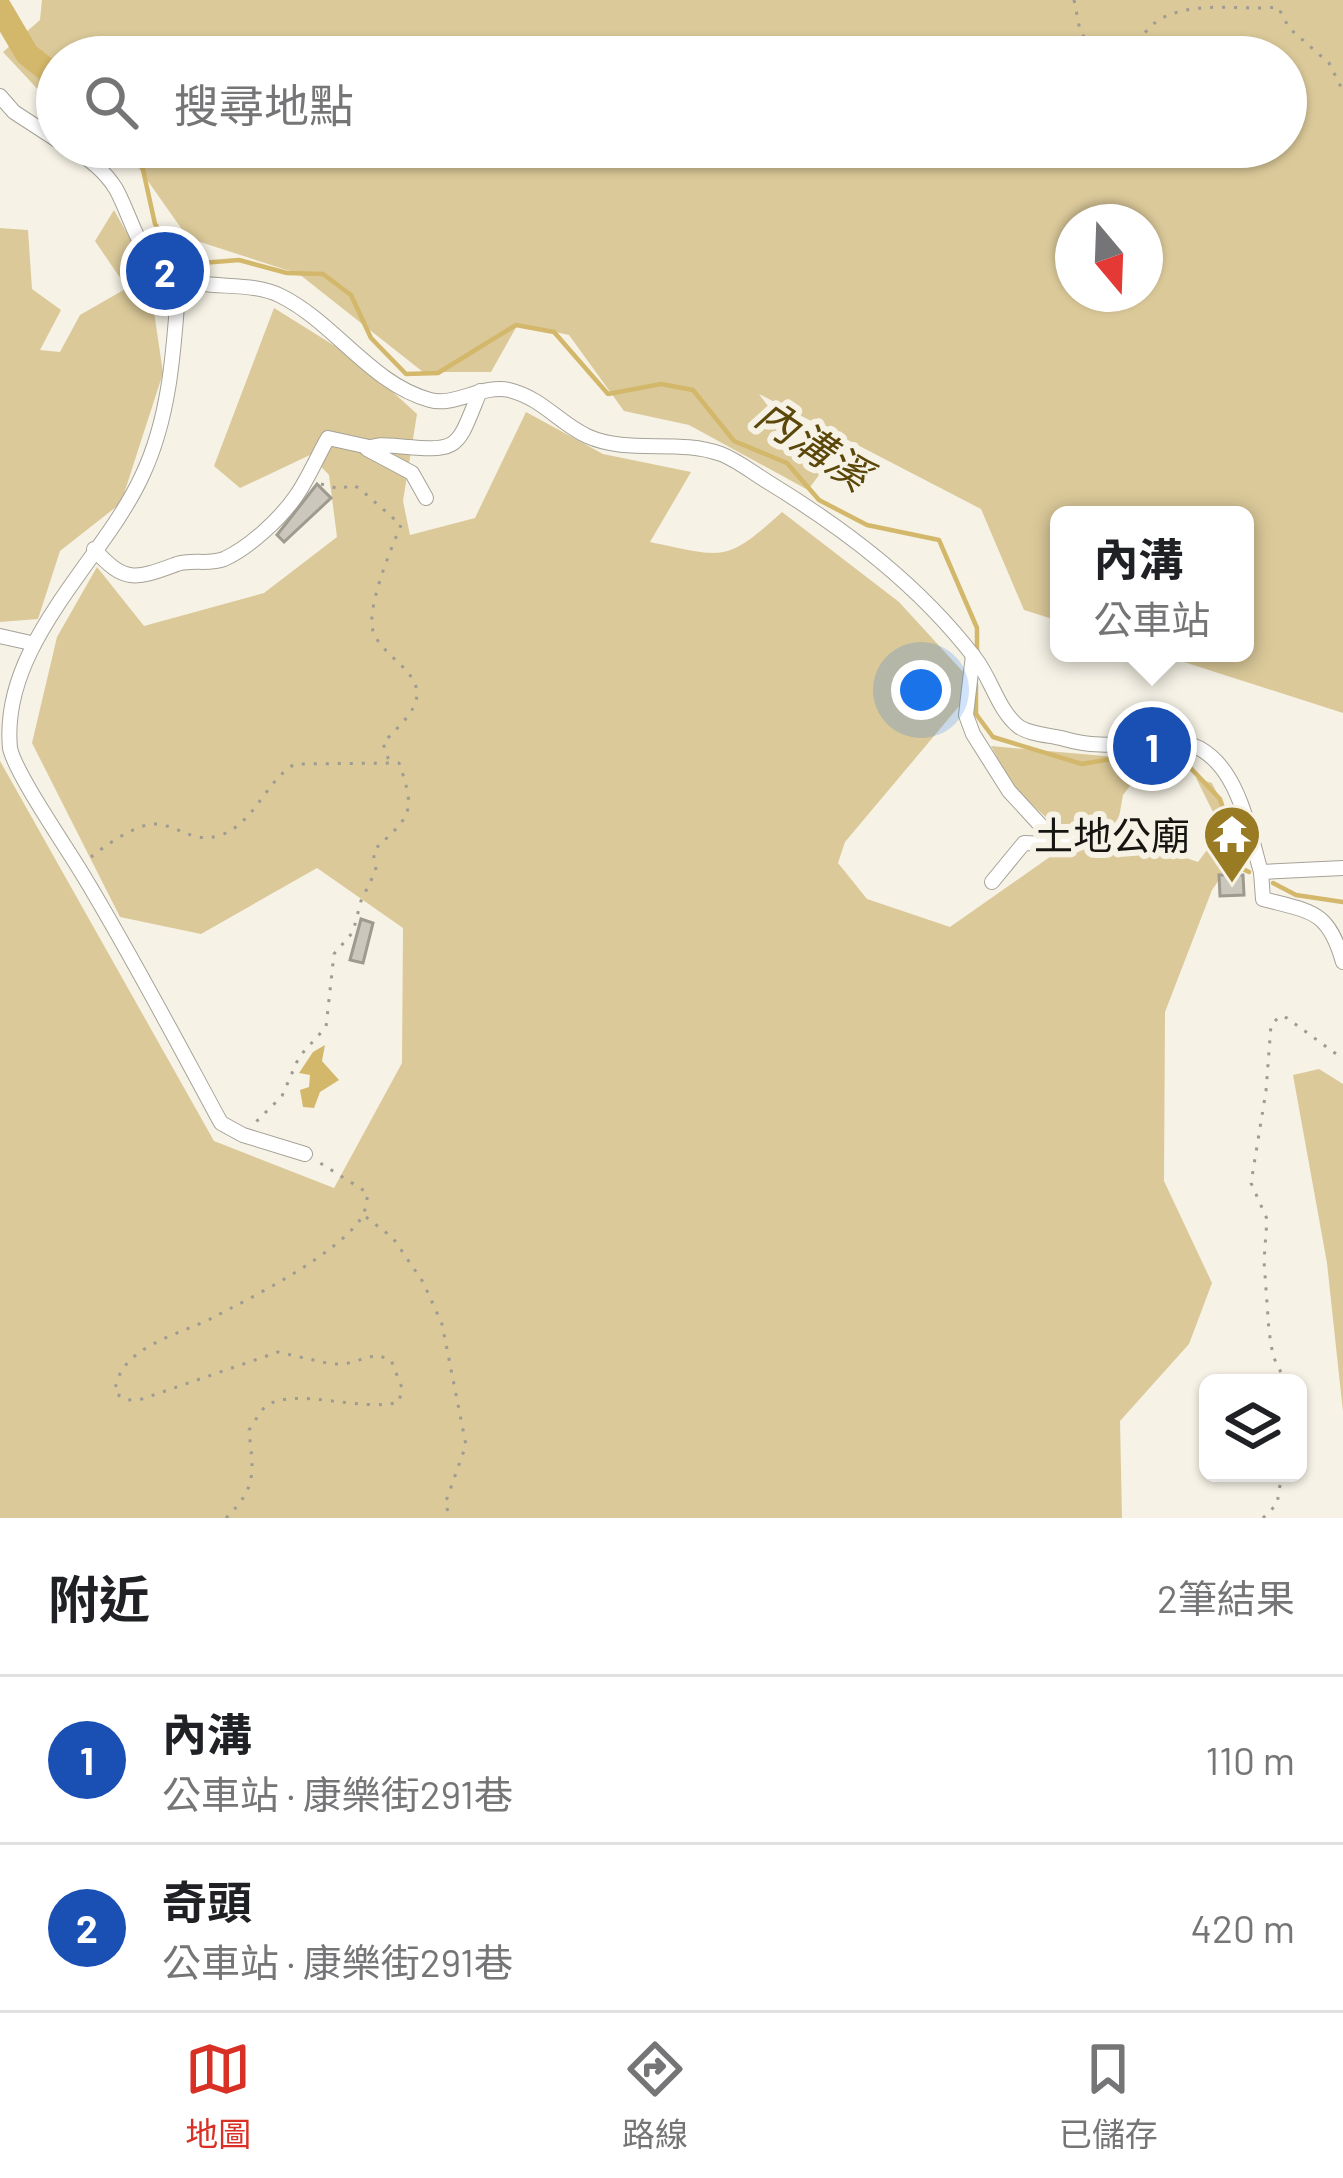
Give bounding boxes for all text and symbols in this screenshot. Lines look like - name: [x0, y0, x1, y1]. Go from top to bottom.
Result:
- search box: [36, 36, 1307, 168]
- icon: search: [78, 69, 144, 135]
- text: 搜尋地點: [174, 77, 354, 131]
- north arrow: [1055, 204, 1163, 312]
- pin: 2: [126, 226, 204, 316]
- water label: 內溝溪: [748, 387, 884, 502]
- popup: [1050, 506, 1254, 662]
- text: 內溝: [1093, 531, 1184, 585]
- text: 公車站: [1093, 595, 1211, 642]
- your location: [891, 660, 951, 720]
- pin: 1: [1113, 701, 1191, 791]
- temple icon: 土地公廟: [1201, 803, 1263, 885]
- place label: 土地公廟: [1034, 811, 1190, 858]
- map controls: [1199, 1374, 1307, 1482]
- button: layers: [1199, 1374, 1307, 1482]
- text: 附近: [48, 1567, 150, 1628]
- text: 2筆結果: [1157, 1574, 1295, 1621]
- text: 內溝: [162, 1706, 252, 1760]
- text: 1: [80, 1736, 94, 1783]
- text: 110 m: [1205, 1736, 1295, 1783]
- text: 公車站 · 康樂街291巷: [162, 1770, 513, 1817]
- text: 奇頭: [162, 1874, 252, 1928]
- text: 2: [76, 1904, 98, 1951]
- text: 420 m: [1191, 1904, 1295, 1951]
- text: 公車站 · 康樂街291巷: [162, 1938, 513, 1985]
- tab: 地圖: [185, 2036, 251, 2156]
- tab: 路線: [622, 2036, 688, 2156]
- tab: 已儲存: [1059, 2036, 1158, 2156]

